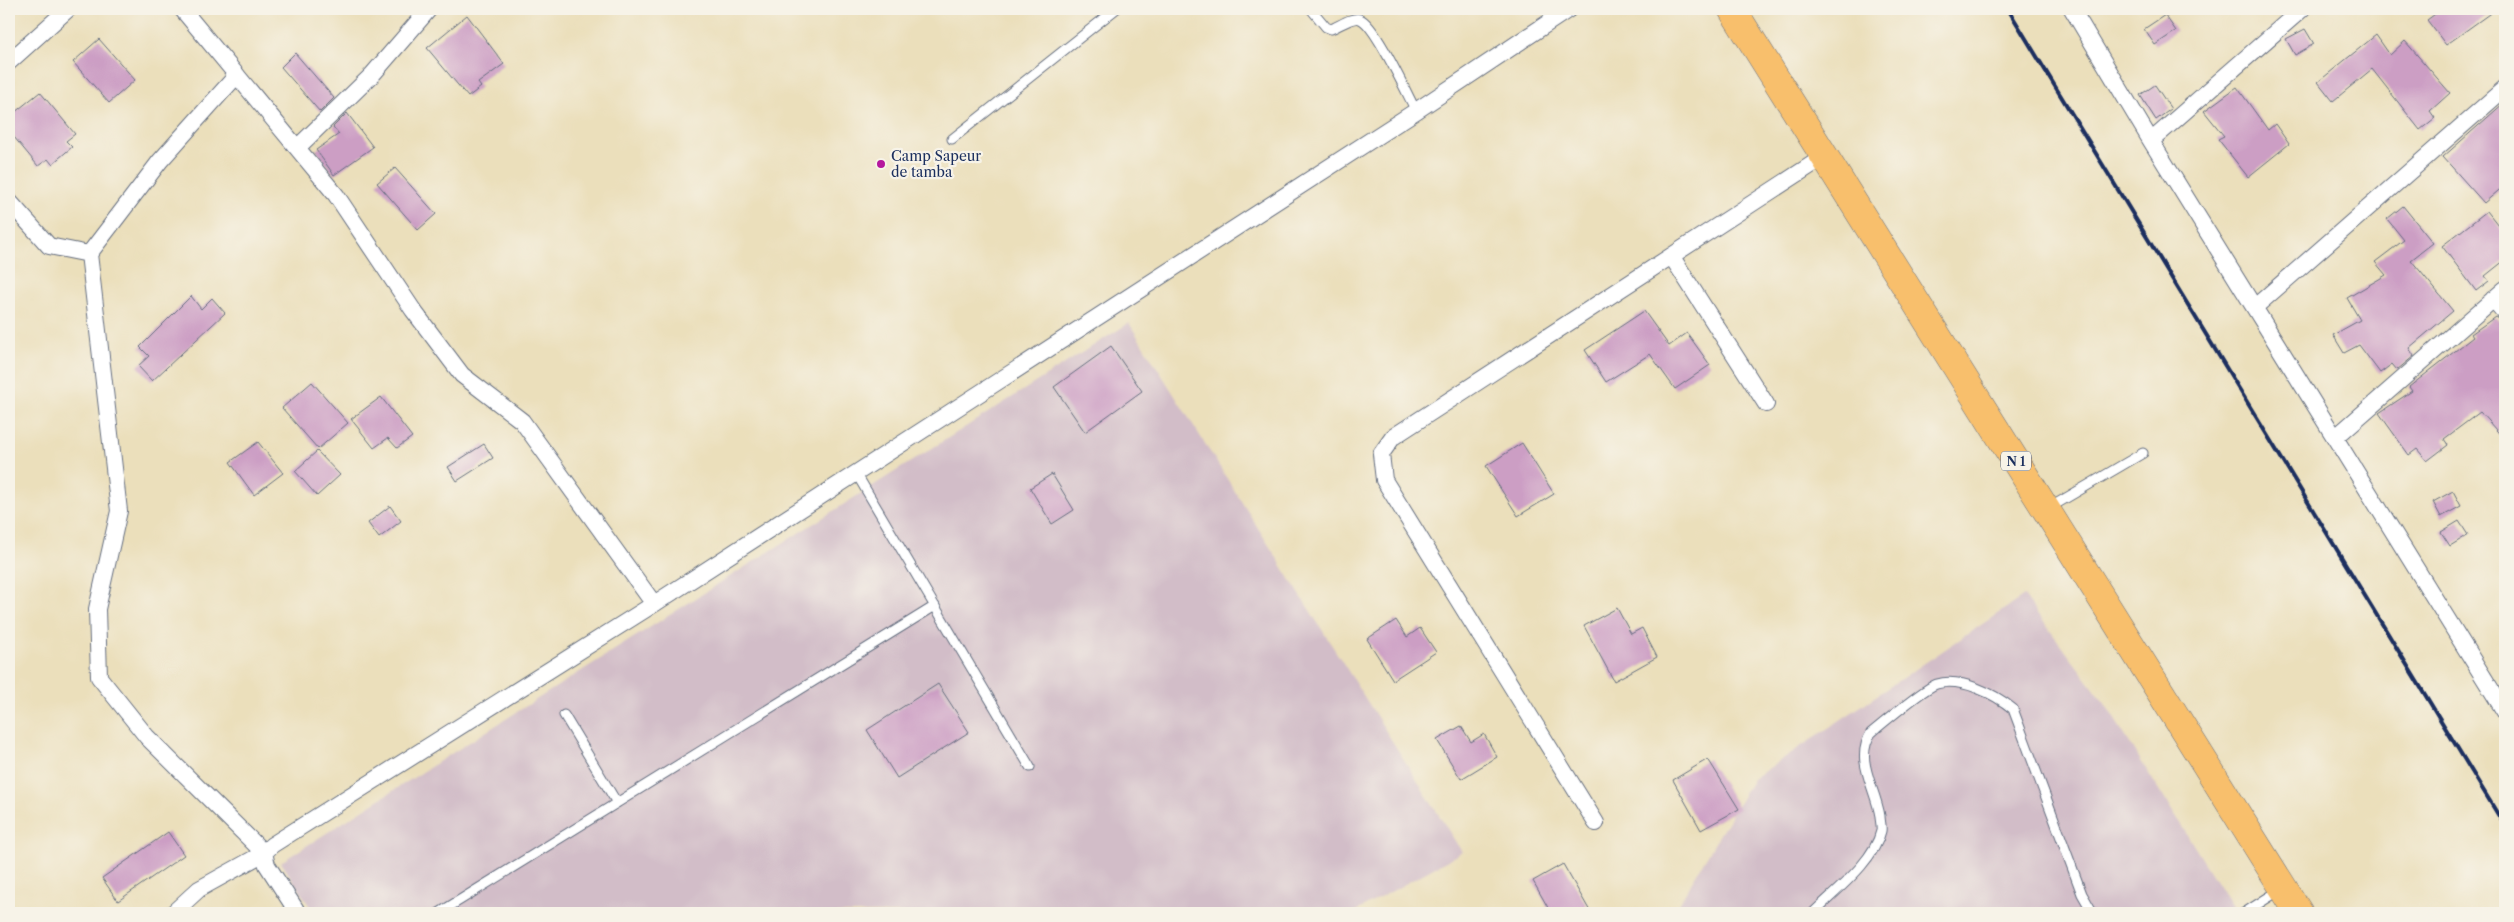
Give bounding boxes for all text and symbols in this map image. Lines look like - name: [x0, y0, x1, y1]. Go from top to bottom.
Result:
- place label: Camp Sapeur de tamba: [891, 147, 981, 181]
- marker: Camp Sapeur de tamba: [875, 158, 887, 170]
- road number: N 1: [2001, 452, 2031, 471]

